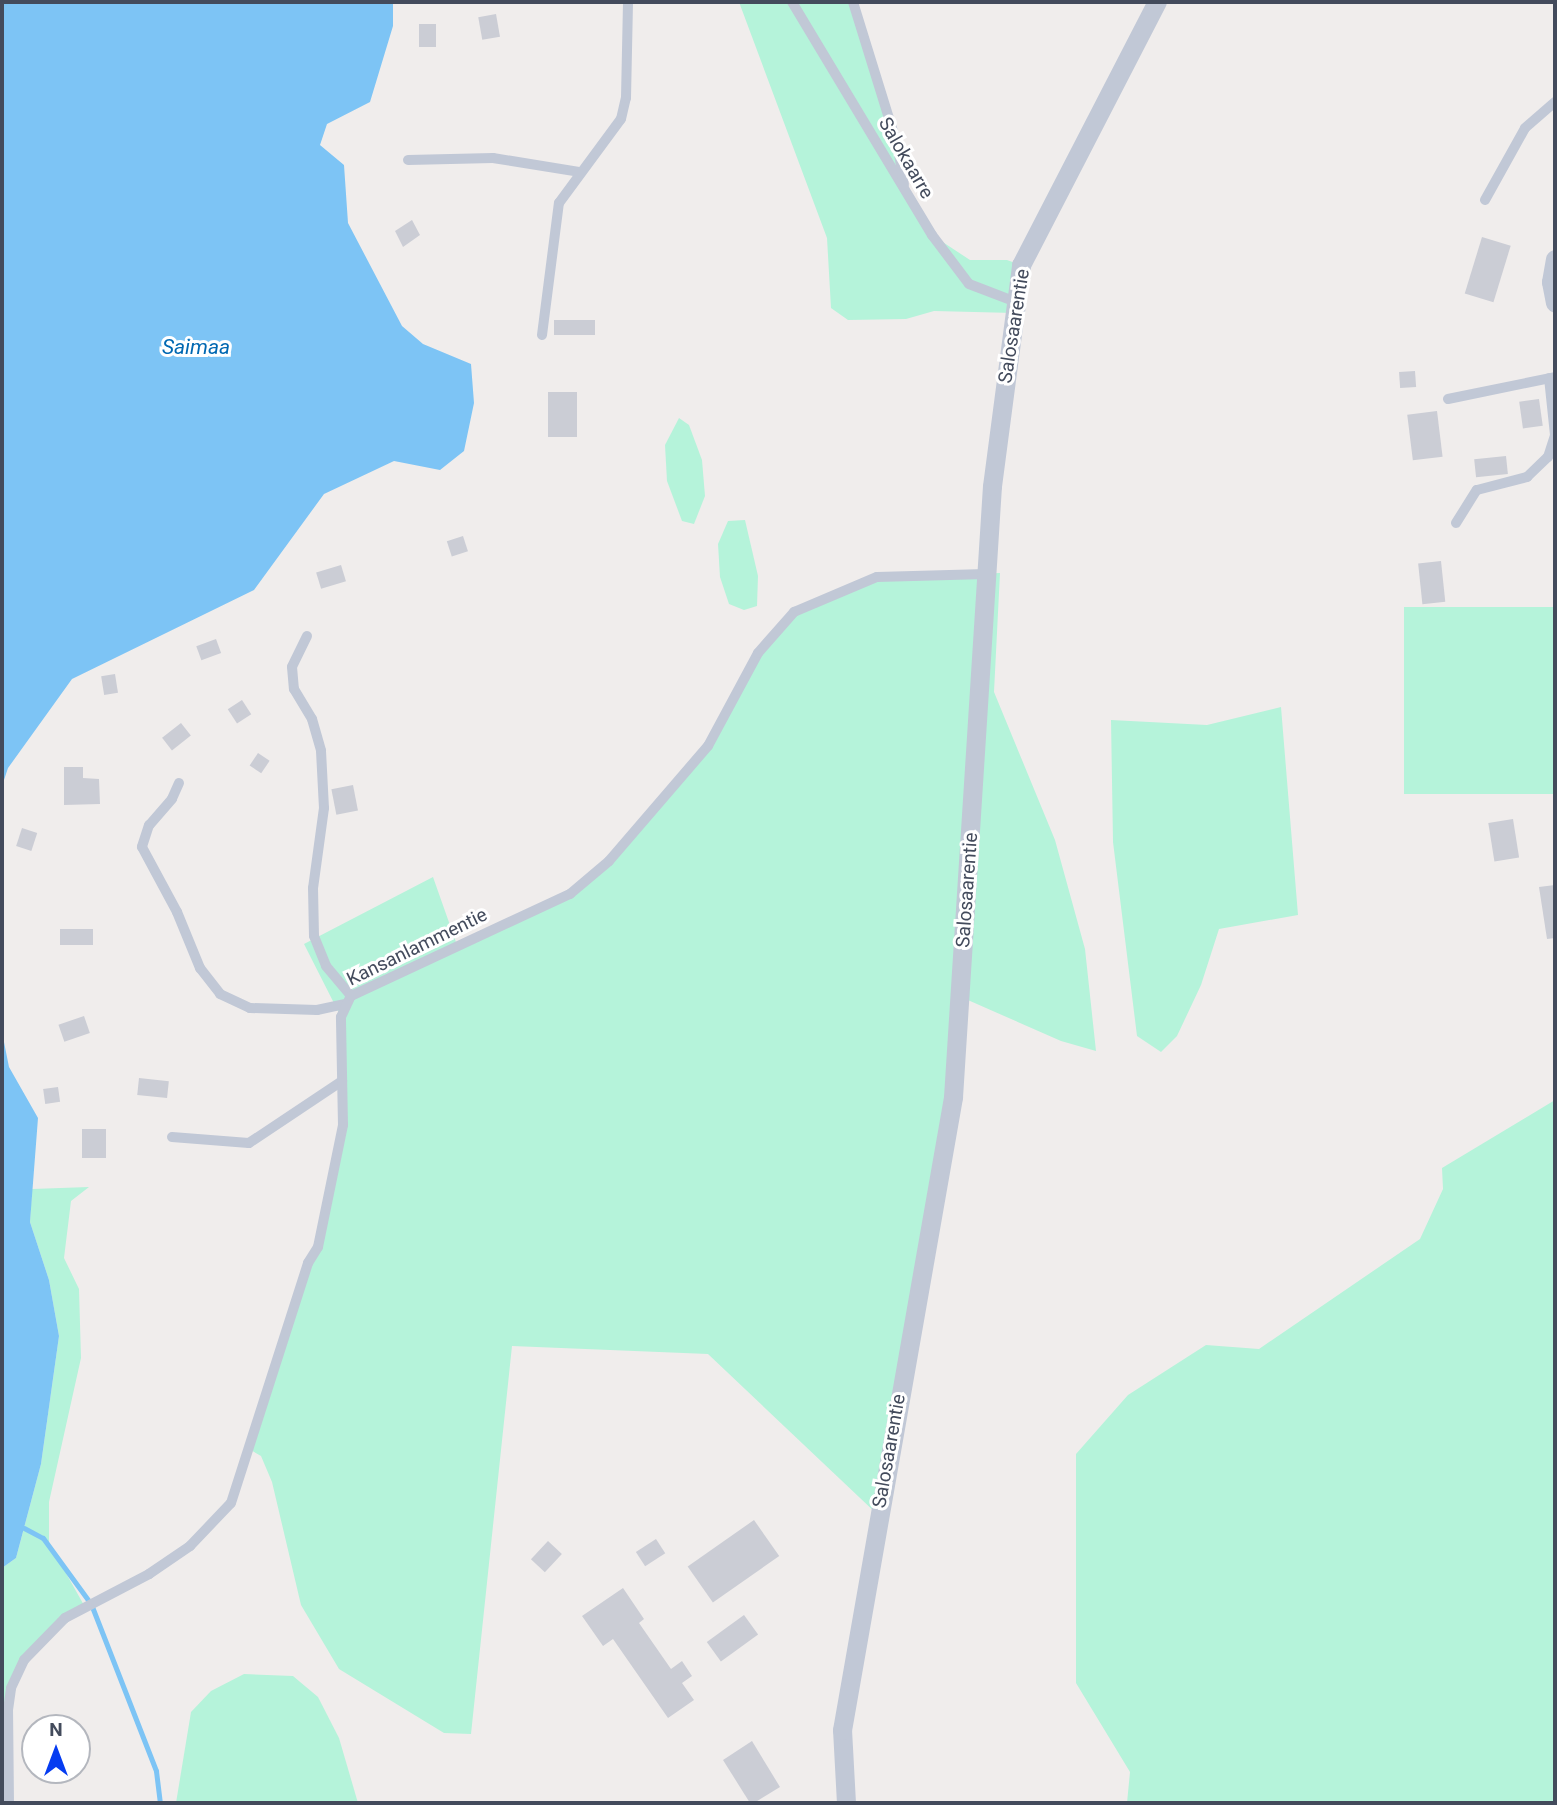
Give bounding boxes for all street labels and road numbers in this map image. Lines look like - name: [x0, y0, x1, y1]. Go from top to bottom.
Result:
- street label: Salokaarre: [874, 113, 938, 203]
- street label: Salosaarentie: [994, 267, 1034, 385]
- street label: Salosaarentie: [952, 832, 982, 948]
- street label: Kansanlammentie: [343, 903, 491, 991]
- street label: Salosaarentie: [868, 1392, 910, 1510]

